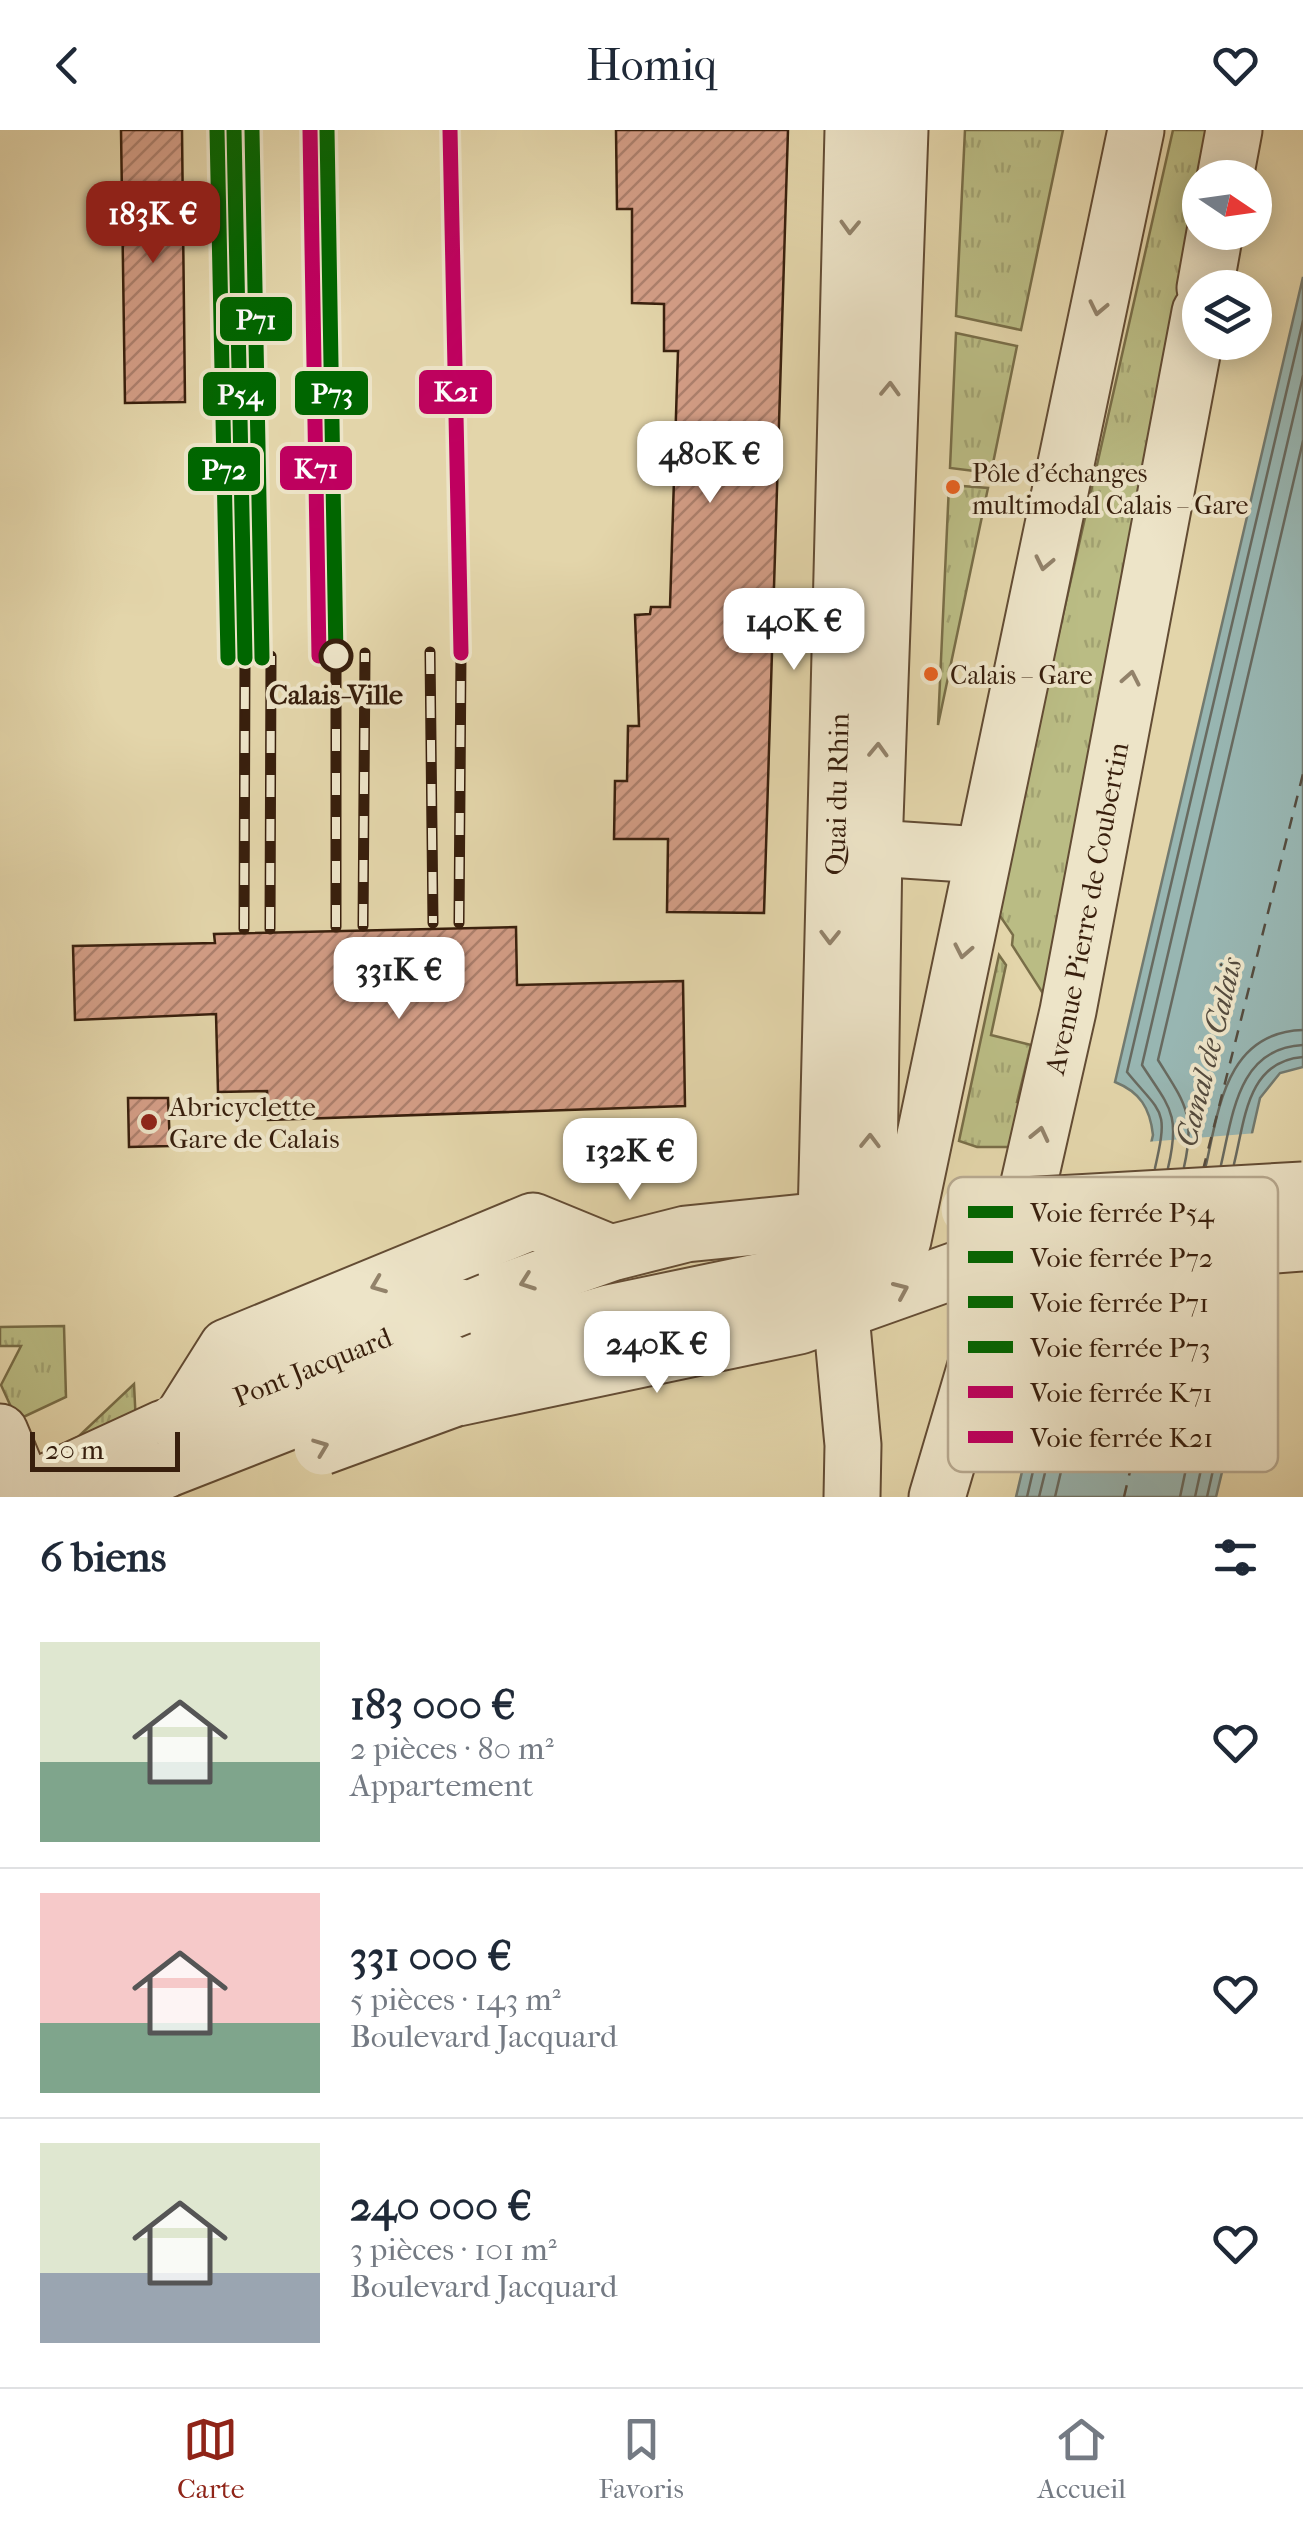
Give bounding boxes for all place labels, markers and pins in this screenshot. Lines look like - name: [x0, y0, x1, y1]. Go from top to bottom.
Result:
- pin: 183K €: [72, 181, 234, 266]
- pin: 480K €: [629, 421, 791, 506]
- place label: Pôle d'échanges multimodal Calais – Gare: [972, 458, 1249, 521]
- marker: Pôle d'échanges multimodal Calais – Gare: [943, 477, 963, 497]
- pin: 140K €: [713, 588, 875, 673]
- marker: Calais-Ville: [320, 640, 352, 672]
- place label: Calais – Gare: [950, 660, 1093, 691]
- marker: Calais – Gare: [921, 664, 941, 684]
- place label: Calais-Ville: [269, 678, 403, 711]
- pin: 331K €: [318, 937, 480, 1022]
- place label: Abricyclette Gare de Calais: [168, 1090, 340, 1155]
- marker: Abricyclette Gare de Calais: [138, 1111, 160, 1133]
- pin: 132K €: [549, 1118, 711, 1203]
- pin: 240K €: [576, 1311, 738, 1396]

